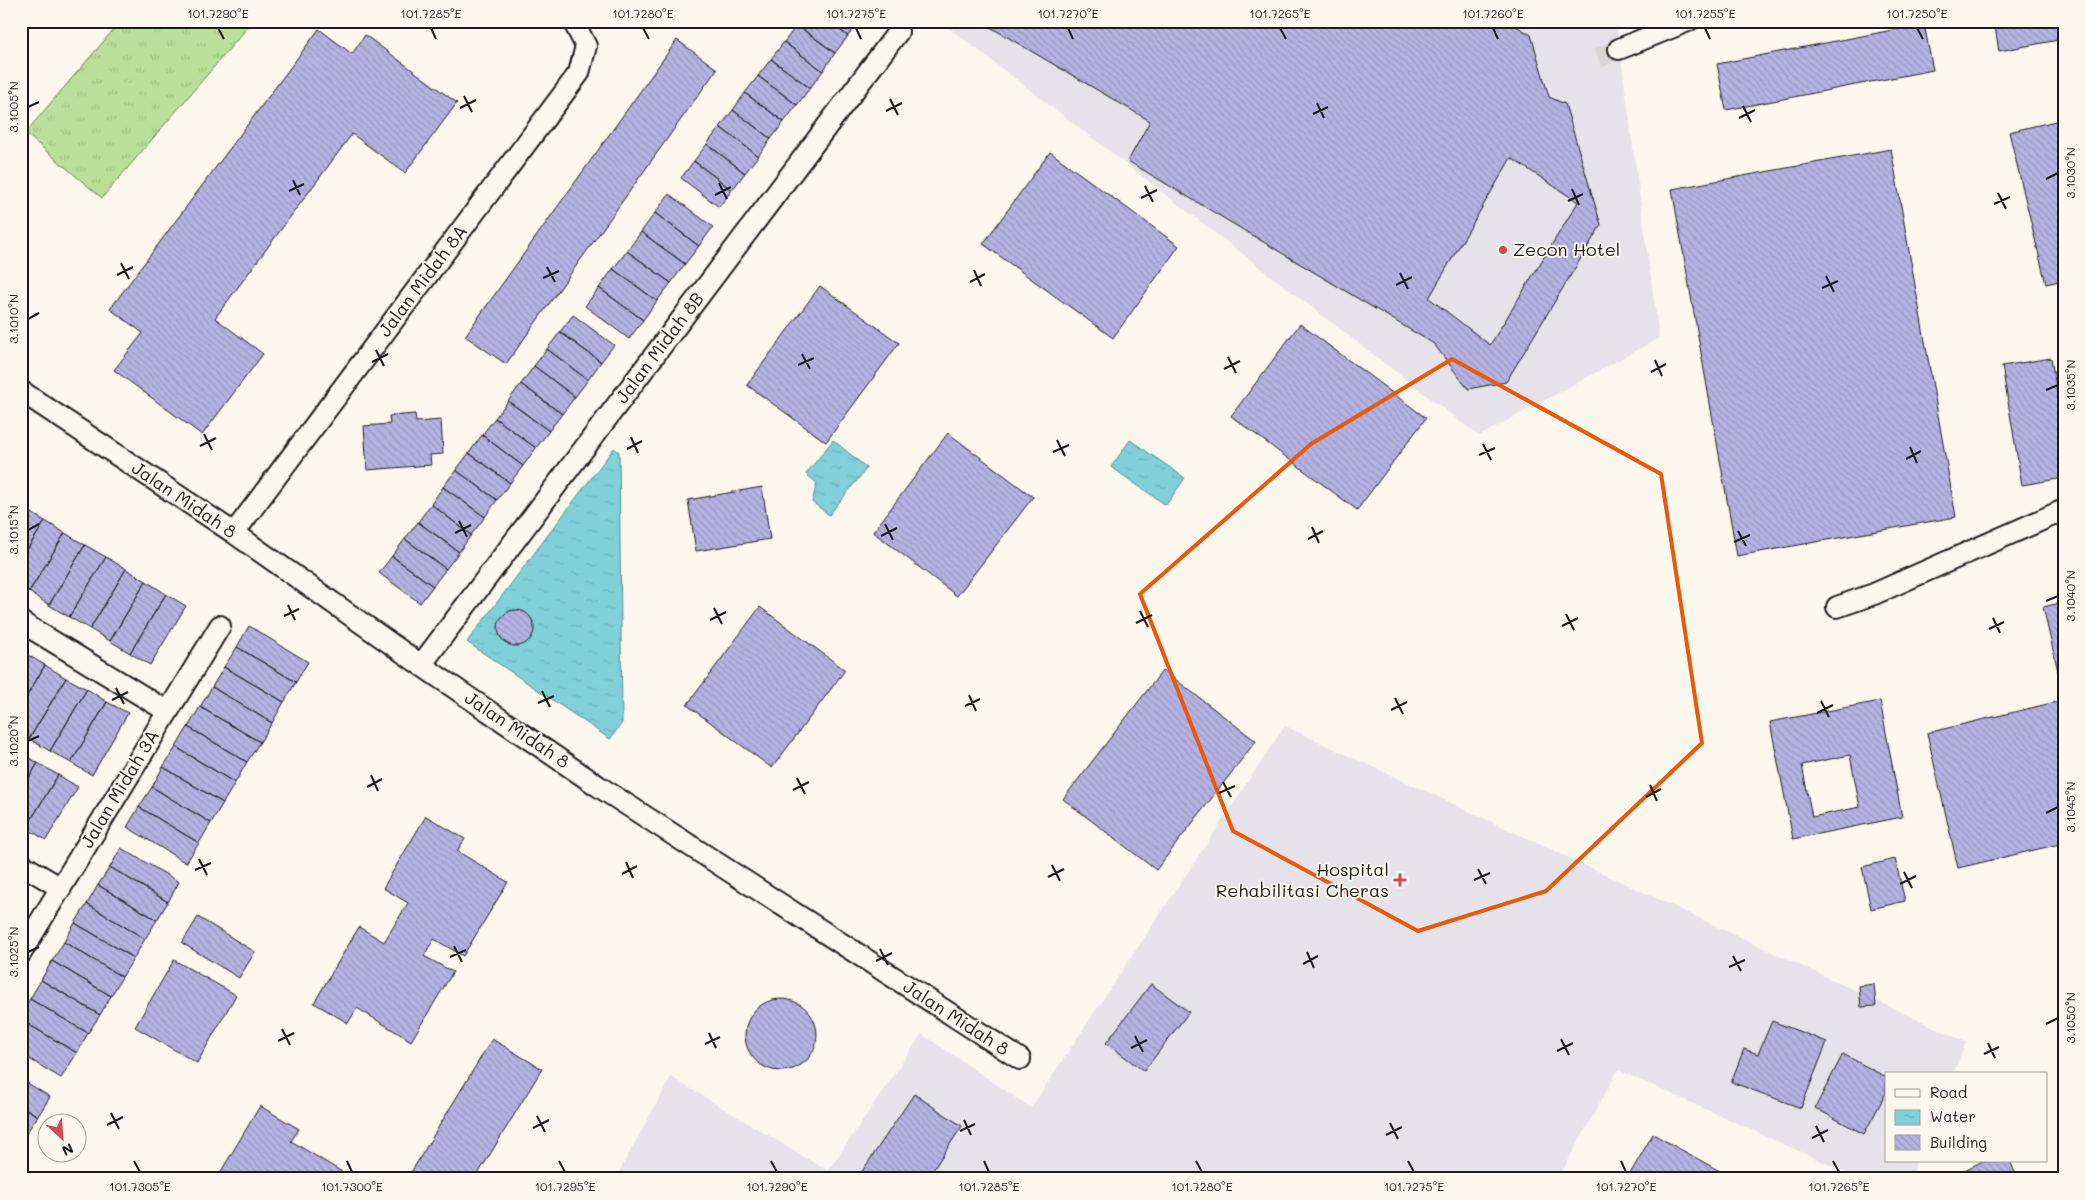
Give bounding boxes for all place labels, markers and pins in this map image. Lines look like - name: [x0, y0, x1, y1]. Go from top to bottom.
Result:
- place label: Zecon Hotel: [1513, 237, 1620, 261]
- marker: Zecon Hotel: [1497, 244, 1509, 256]
- place label: Hospital Rehabilitasi Cheras: [1216, 857, 1389, 902]
- marker: Hospital Rehabilitasi Cheras: [1393, 873, 1407, 887]

